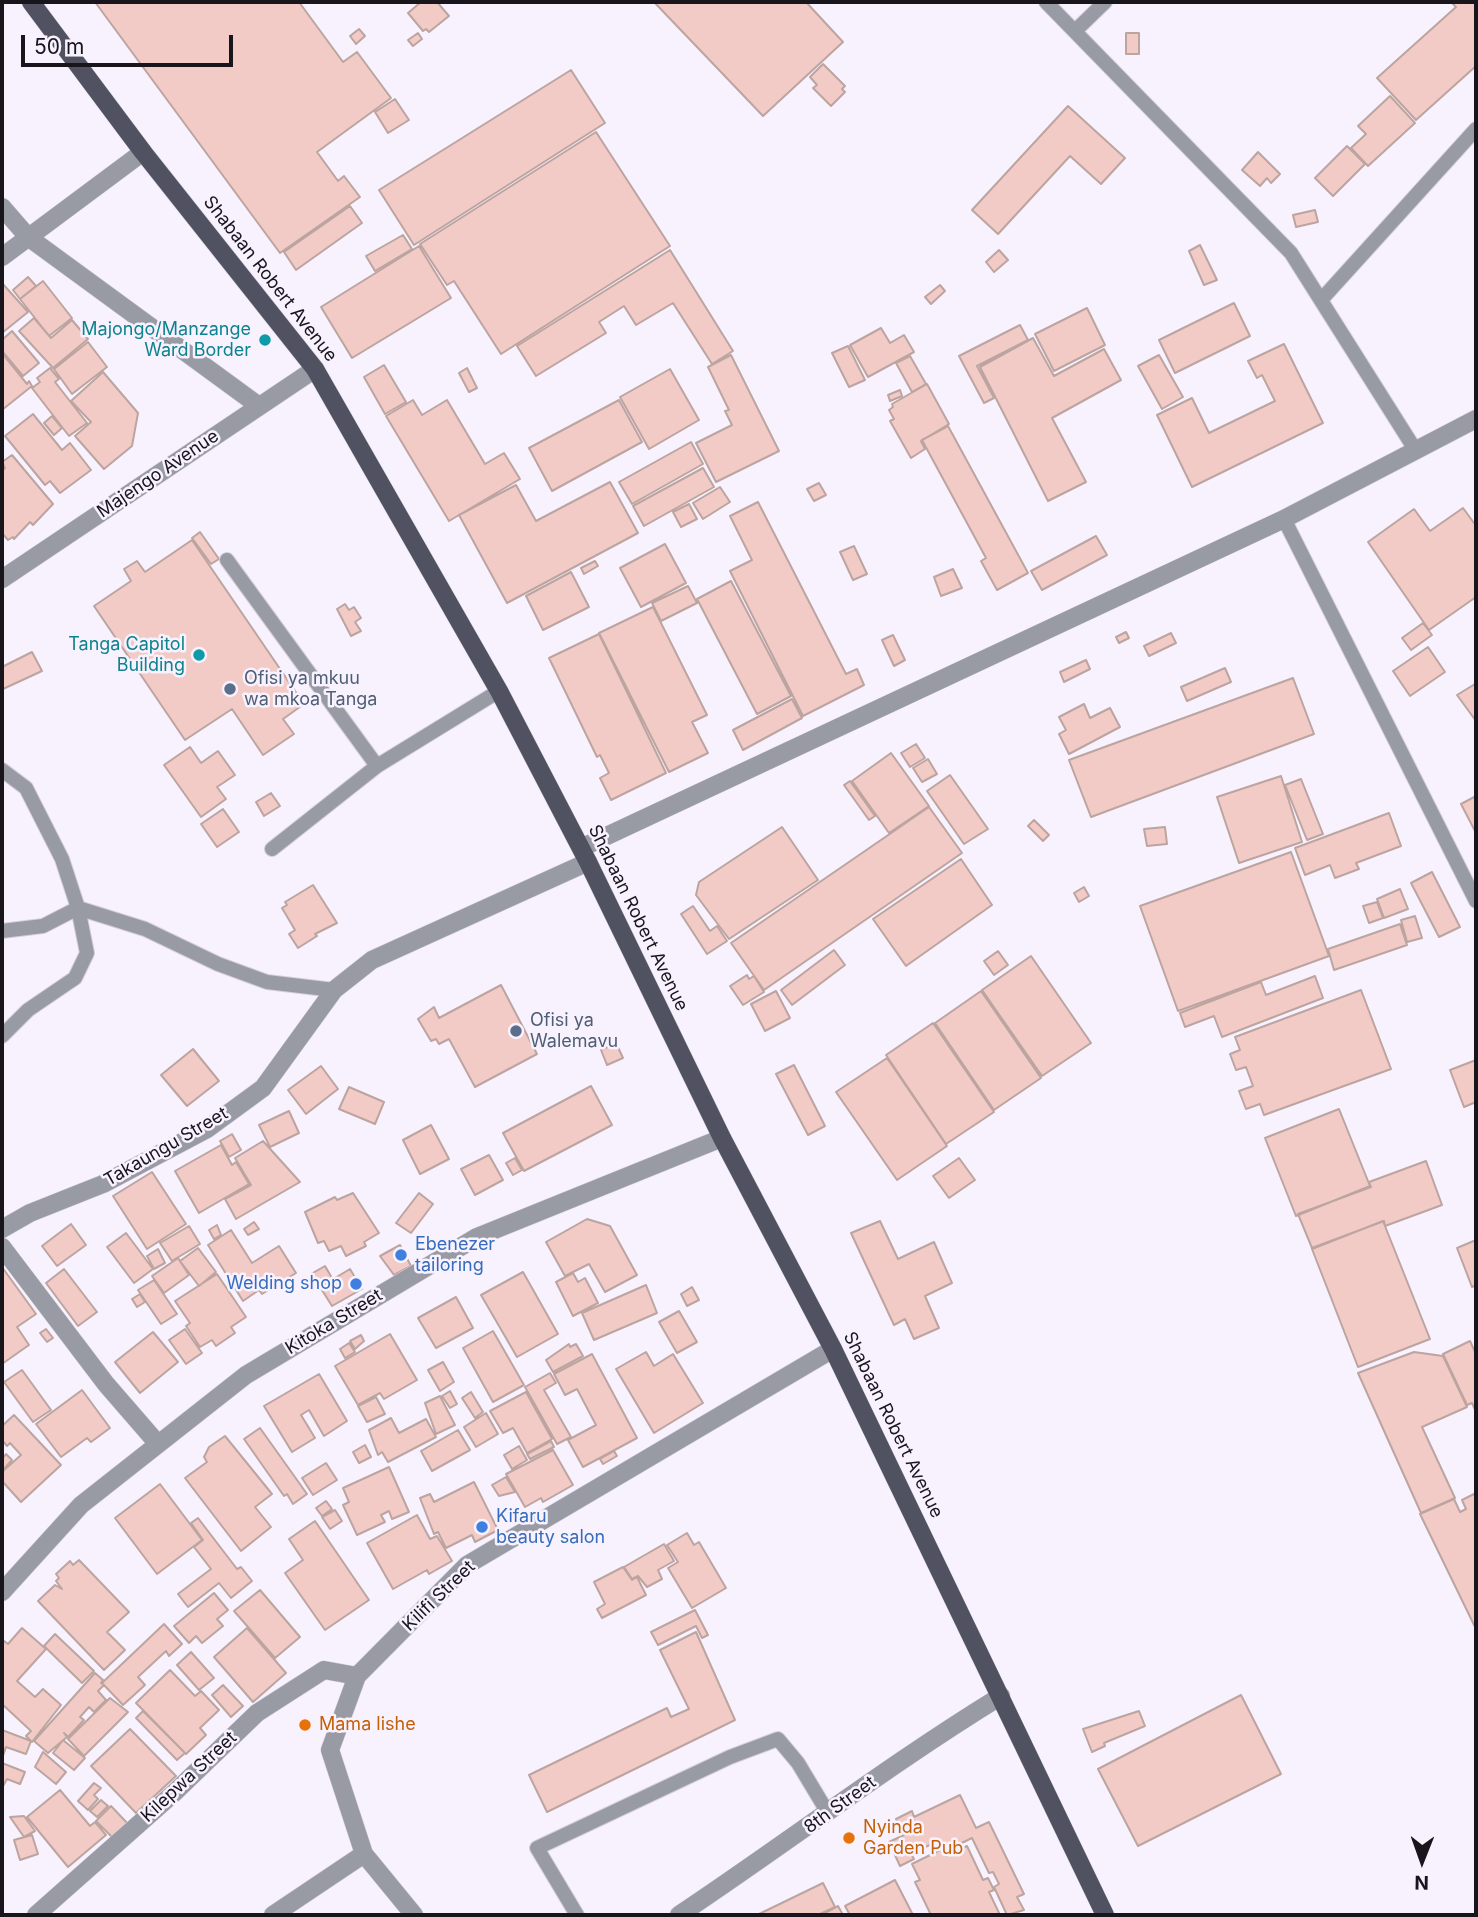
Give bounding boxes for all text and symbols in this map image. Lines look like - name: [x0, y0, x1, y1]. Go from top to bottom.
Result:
- scale bar: [24, 21, 236, 65]
- text: 50 m: [34, 34, 84, 59]
- street label: Shabaan Robert Avenue: [199, 192, 341, 366]
- place label: Majongo/Manzange Ward Border: [81, 319, 251, 362]
- marker: Majongo/Manzange Ward Border: [257, 332, 273, 348]
- street label: Majengo Avenue: [93, 425, 223, 523]
- place label: Tanga Capitol Building: [68, 634, 185, 676]
- marker: Tanga Capitol Building: [191, 647, 207, 663]
- place label: Ofisi ya mkuu wa mkoa Tanga: [244, 668, 377, 710]
- marker: Ofisi ya mkuu wa mkoa Tanga: [222, 681, 238, 697]
- street label: Shabaan Robert Avenue: [584, 821, 692, 1015]
- place label: Ofisi ya Walemavu: [530, 1010, 618, 1052]
- marker: Ofisi ya Walemavu: [508, 1023, 524, 1039]
- street label: Takaungu Street: [100, 1103, 232, 1191]
- place label: Ebenezer tailoring: [415, 1234, 495, 1276]
- marker: Ebenezer tailoring: [393, 1247, 409, 1263]
- place label: Welding shop: [226, 1273, 342, 1295]
- marker: Welding shop: [348, 1276, 364, 1292]
- street label: Kitoka Street: [282, 1285, 386, 1359]
- street label: Shabaan Robert Avenue: [839, 1328, 947, 1522]
- place label: Kifaru beauty salon: [496, 1506, 605, 1548]
- marker: Kifaru beauty salon: [474, 1519, 490, 1535]
- street label: Kilifi Street: [398, 1556, 480, 1636]
- place label: Mama lishe: [319, 1714, 416, 1736]
- marker: Mama lishe: [297, 1717, 313, 1733]
- street label: Kilepwa Street: [137, 1727, 241, 1827]
- street label: 8th Street: [800, 1772, 880, 1838]
- place label: Nyinda Garden Pub: [863, 1817, 963, 1860]
- north arrow: [1387, 1826, 1457, 1896]
- marker: Nyinda Garden Pub: [841, 1830, 857, 1846]
- text: N: [1414, 1871, 1429, 1894]

